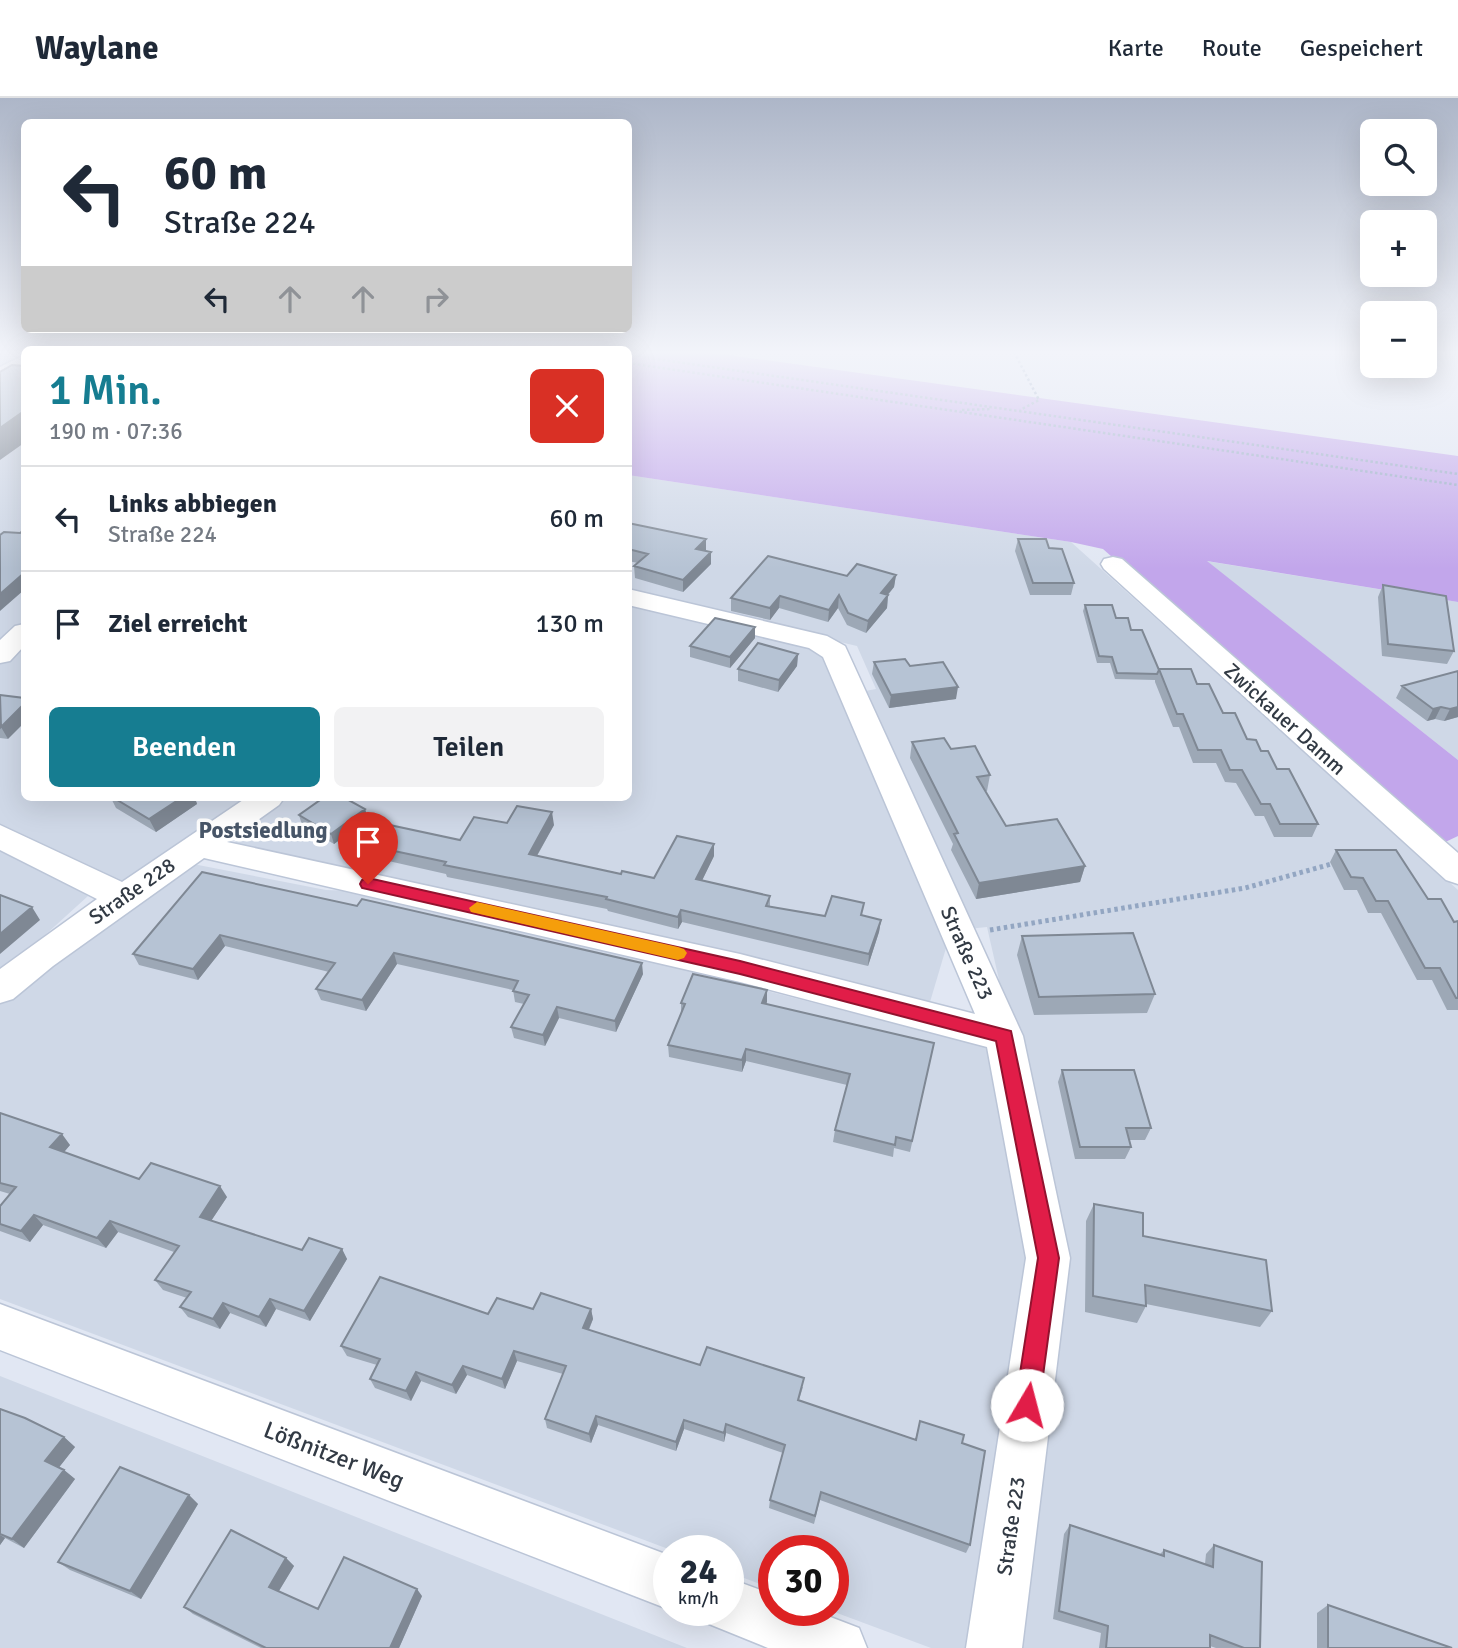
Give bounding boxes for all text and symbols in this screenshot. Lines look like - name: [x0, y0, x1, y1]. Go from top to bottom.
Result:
- text: Waylane: [35, 28, 159, 69]
- text: Karte: [1108, 33, 1164, 63]
- text: Route: [1202, 33, 1262, 63]
- text: Gespeichert: [1300, 33, 1423, 63]
- map controls: [1360, 119, 1437, 378]
- button: search: [1360, 119, 1437, 196]
- text: 60 m: [164, 143, 267, 203]
- icon: left: [49, 147, 140, 238]
- text: Straße 224: [164, 203, 316, 242]
- button: +: [1360, 210, 1437, 287]
- icon: left: [198, 280, 236, 318]
- icon: ahead: [271, 280, 309, 318]
- icon: ahead: [344, 280, 382, 318]
- icon: right: [417, 280, 455, 318]
- button: −: [1360, 301, 1437, 378]
- text: 1 Min.: [49, 365, 162, 416]
- button: close: [530, 369, 604, 443]
- text: 190 m · 07:36: [49, 417, 183, 446]
- text: Links abbiegen: [108, 488, 277, 520]
- icon: left: [49, 500, 87, 538]
- text: 60 m: [549, 503, 604, 535]
- text: Straße 224: [108, 520, 217, 549]
- icon: arrive: [49, 605, 87, 643]
- text: Ziel erreicht: [108, 608, 248, 640]
- text: 130 m: [535, 608, 604, 640]
- street label: Zwickauer Damm: [1219, 657, 1351, 781]
- button: Beenden: [49, 707, 320, 787]
- button: Teilen: [334, 707, 604, 787]
- pin: [338, 812, 398, 884]
- district label: Postsiedlung: [198, 816, 328, 845]
- icon: arrive: [349, 823, 387, 861]
- street label: Straße 228: [84, 852, 180, 930]
- street label: Straße 223: [935, 902, 999, 1004]
- position arrow: [990, 1368, 1064, 1442]
- street label: Lößnitzer Weg: [259, 1414, 409, 1496]
- street label: Straße 223: [991, 1475, 1031, 1577]
- speed limit sign: 30: [758, 1535, 849, 1626]
- text: 24: [680, 1550, 717, 1593]
- text: km/h: [678, 1587, 719, 1609]

